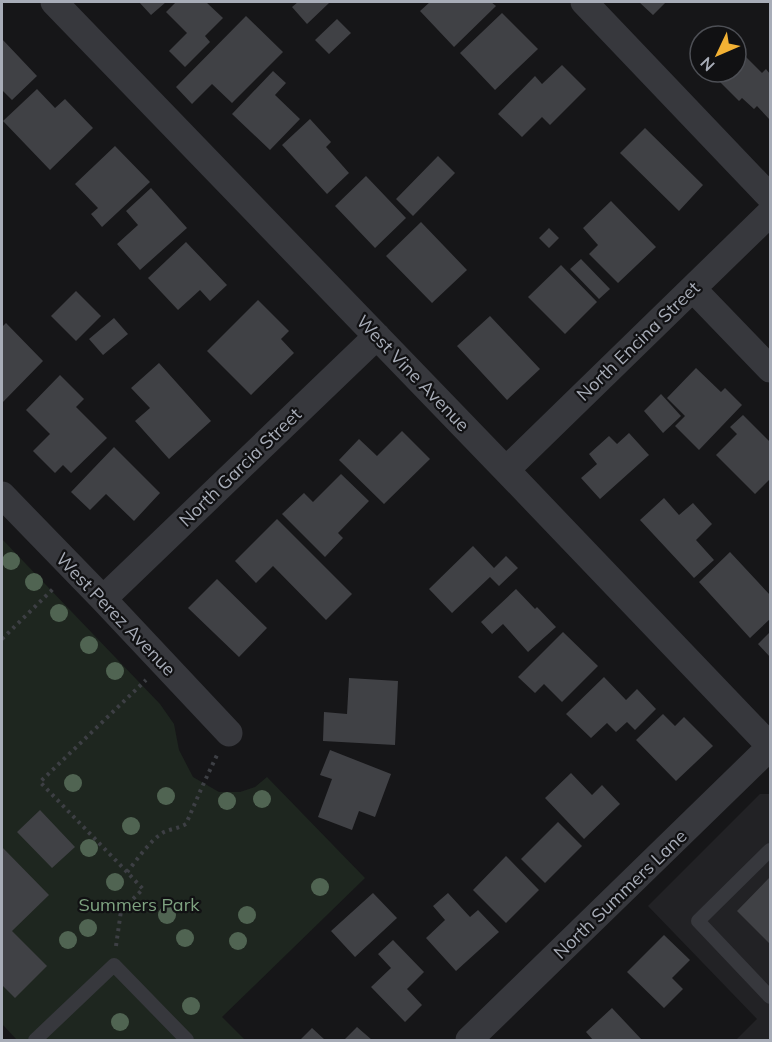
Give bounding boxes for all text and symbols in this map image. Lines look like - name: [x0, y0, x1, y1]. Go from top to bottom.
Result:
- north arrow: [688, 24, 748, 84]
- text: N: [696, 53, 719, 76]
- street label: North Encina Street: [572, 276, 704, 406]
- street label: West Vine Avenue: [352, 310, 474, 436]
- street label: North Garcia Street: [174, 403, 306, 531]
- street label: West Perez Avenue: [51, 548, 181, 680]
- street label: North Summers Lane: [549, 824, 691, 964]
- park label: Summers Park: [79, 893, 200, 916]

